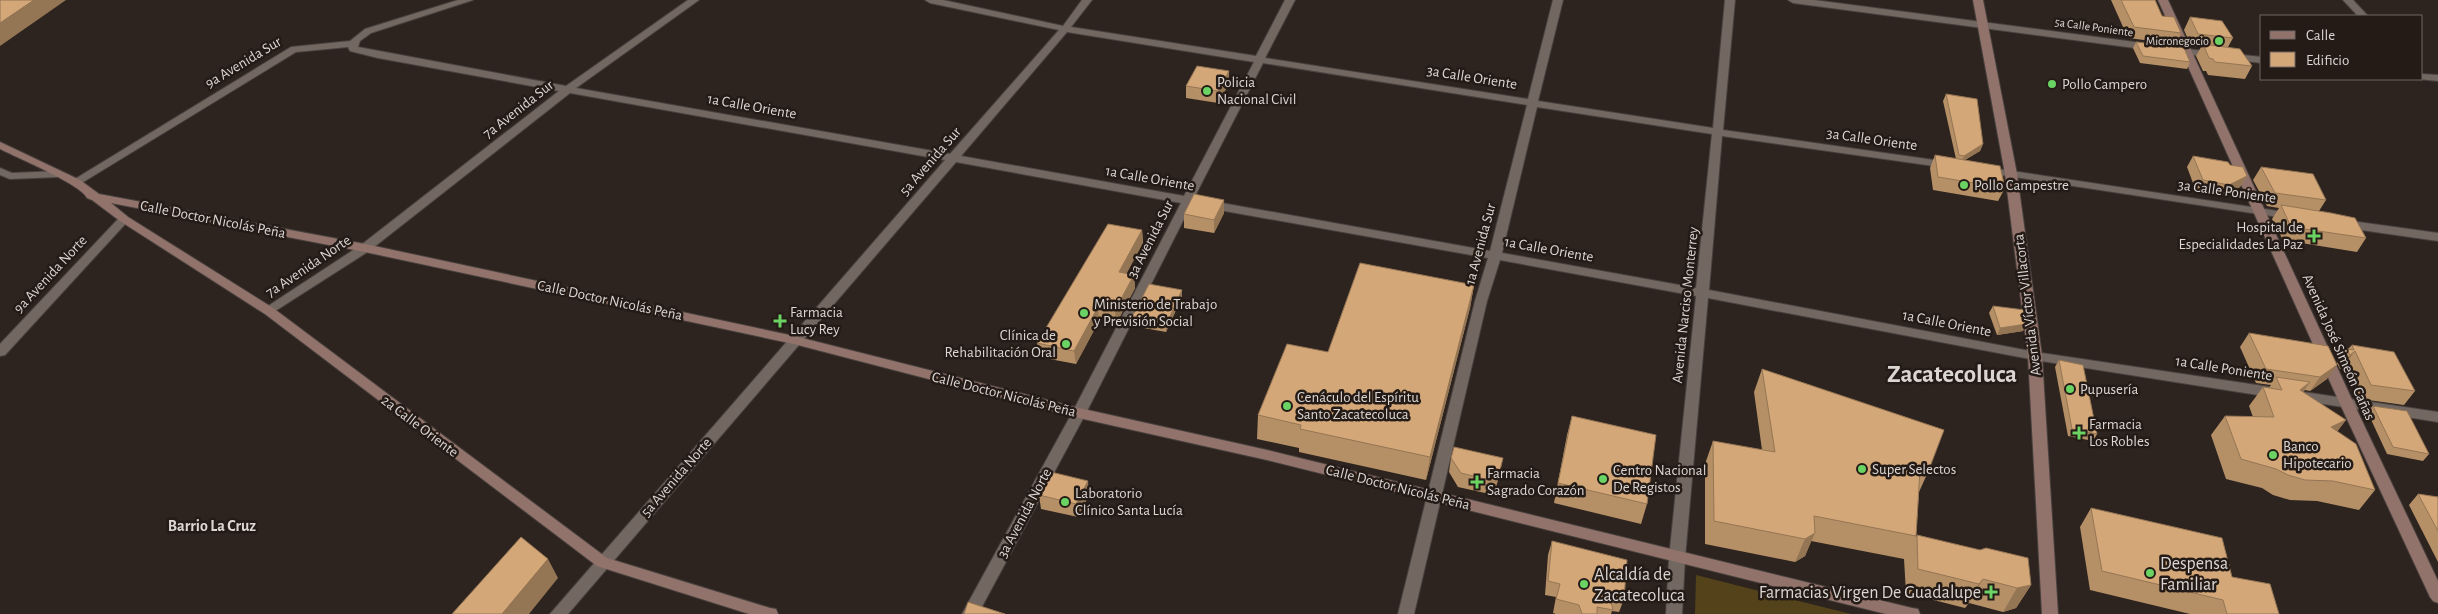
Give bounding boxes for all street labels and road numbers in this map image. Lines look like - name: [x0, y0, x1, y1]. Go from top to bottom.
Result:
- street label: 5a Calle Poniente: [2054, 16, 2134, 38]
- street label: 9a Avenida Sur: [203, 34, 284, 91]
- street label: 3a Calle Oriente: [1426, 63, 1518, 92]
- street label: 7a Avenida Sur: [480, 77, 557, 141]
- street label: 1a Calle Oriente: [706, 91, 798, 122]
- street label: 5a Avenida Sur: [897, 124, 964, 198]
- street label: 3a Calle Oriente: [1826, 126, 1918, 153]
- street label: 1a Calle Oriente: [1104, 163, 1196, 194]
- street label: 3a Calle Poniente: [2177, 177, 2277, 206]
- street label: Calle Doctor Nicolás Peña: [139, 198, 287, 241]
- street label: 3a Avenida Sur: [1124, 198, 1176, 280]
- street label: 1a Avenida Sur: [1462, 201, 1499, 287]
- street label: Avenida Narciso Monterrey: [1670, 225, 1701, 384]
- street label: 7a Avenida Norte: [263, 232, 354, 300]
- street label: 9a Avenida Norte: [11, 233, 90, 316]
- street label: Avenida Víctor Villacorta: [2011, 233, 2044, 377]
- street label: 1a Calle Oriente: [1503, 234, 1595, 265]
- street label: Avenida José Simeón Cañas: [2299, 272, 2378, 423]
- street label: Calle Doctor Nicolás Peña: [536, 278, 684, 323]
- street label: 1a Calle Oriente: [1901, 308, 1993, 339]
- street label: 1a Calle Poniente: [2174, 353, 2274, 384]
- street label: Calle Doctor Nicolás Peña: [930, 369, 1078, 420]
- street label: 2a Calle Oriente: [378, 393, 461, 460]
- street label: 5a Avenida Norte: [638, 435, 715, 520]
- street label: Calle Doctor Nicolás Peña: [1324, 462, 1472, 513]
- street label: 3a Avenida Norte: [995, 466, 1054, 560]

